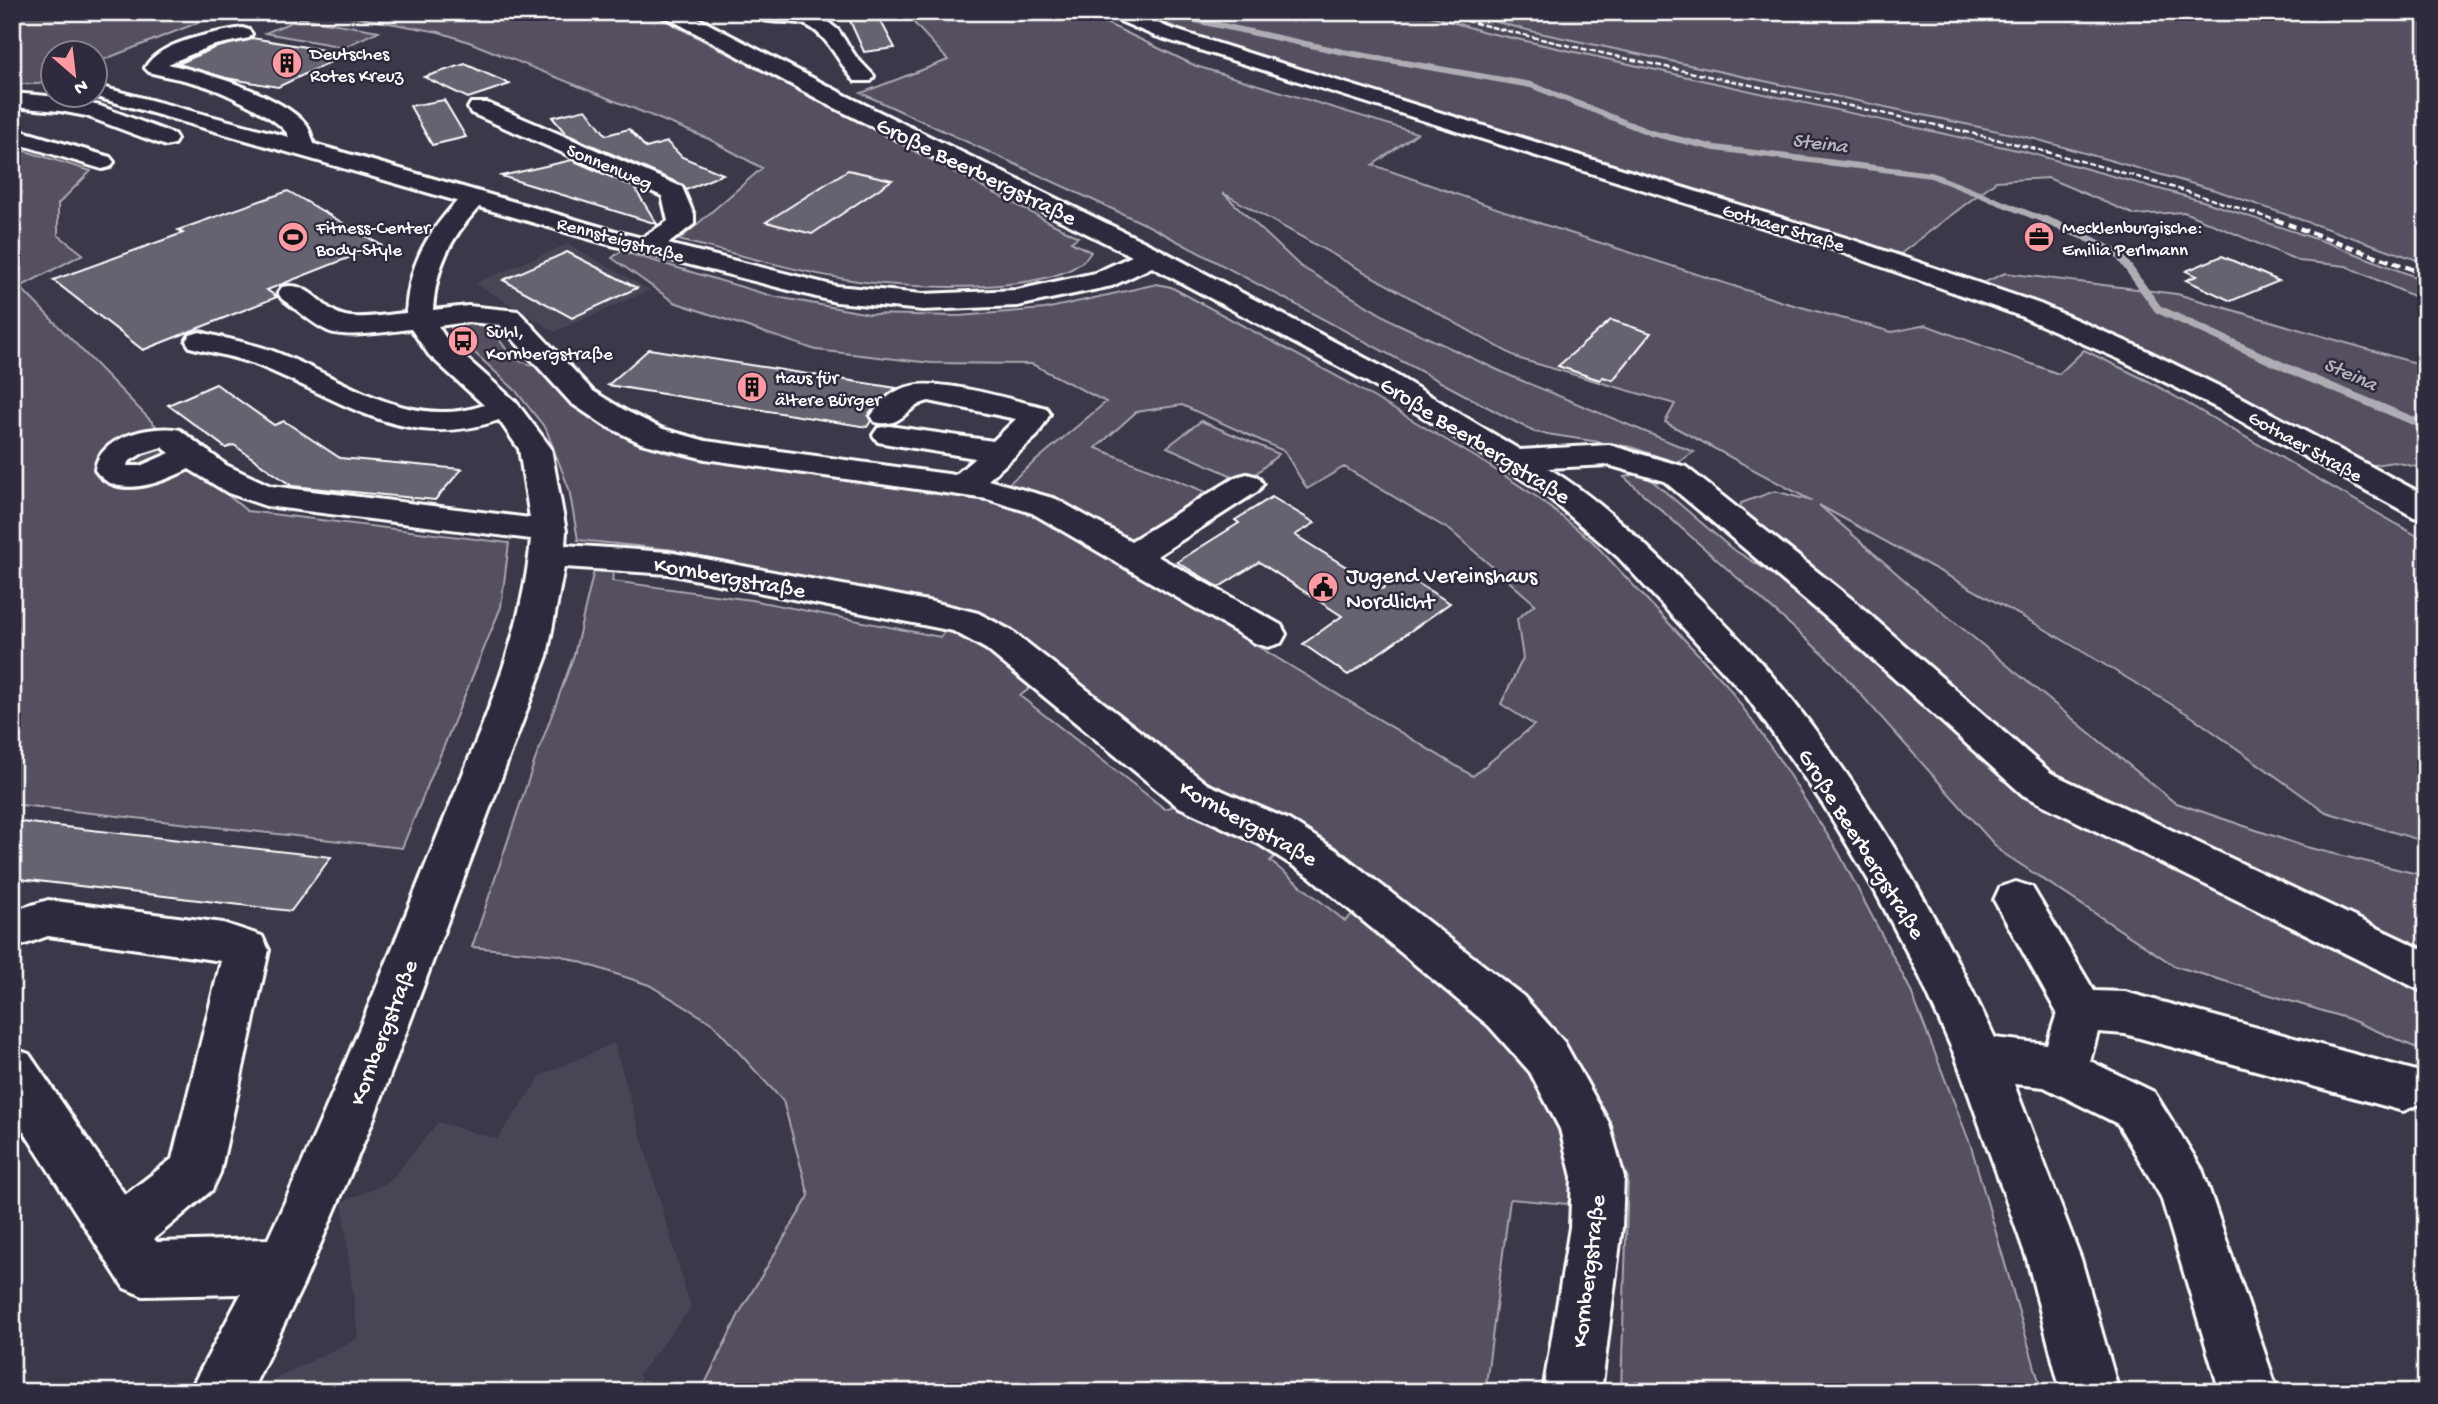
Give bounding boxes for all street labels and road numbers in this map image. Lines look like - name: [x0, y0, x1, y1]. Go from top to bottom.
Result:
- street label: Große Beerbergstraße: [871, 113, 1081, 234]
- street label: Sonnenweg: [562, 140, 655, 197]
- street label: Gothaer Straße: [1719, 200, 1847, 259]
- street label: Rennsteigstraße: [554, 213, 686, 269]
- street label: Große Beerbergstraße: [1374, 372, 1575, 512]
- street label: Gothaer Straße: [2243, 407, 2365, 489]
- street label: Kornbergstraße: [651, 553, 808, 606]
- street label: Große Beerbergstraße: [1790, 745, 1930, 946]
- street label: Kornbergstraße: [1174, 776, 1322, 875]
- street label: Kornbergstraße: [345, 956, 426, 1110]
- street label: Kornbergstraße: [1568, 1192, 1613, 1349]

